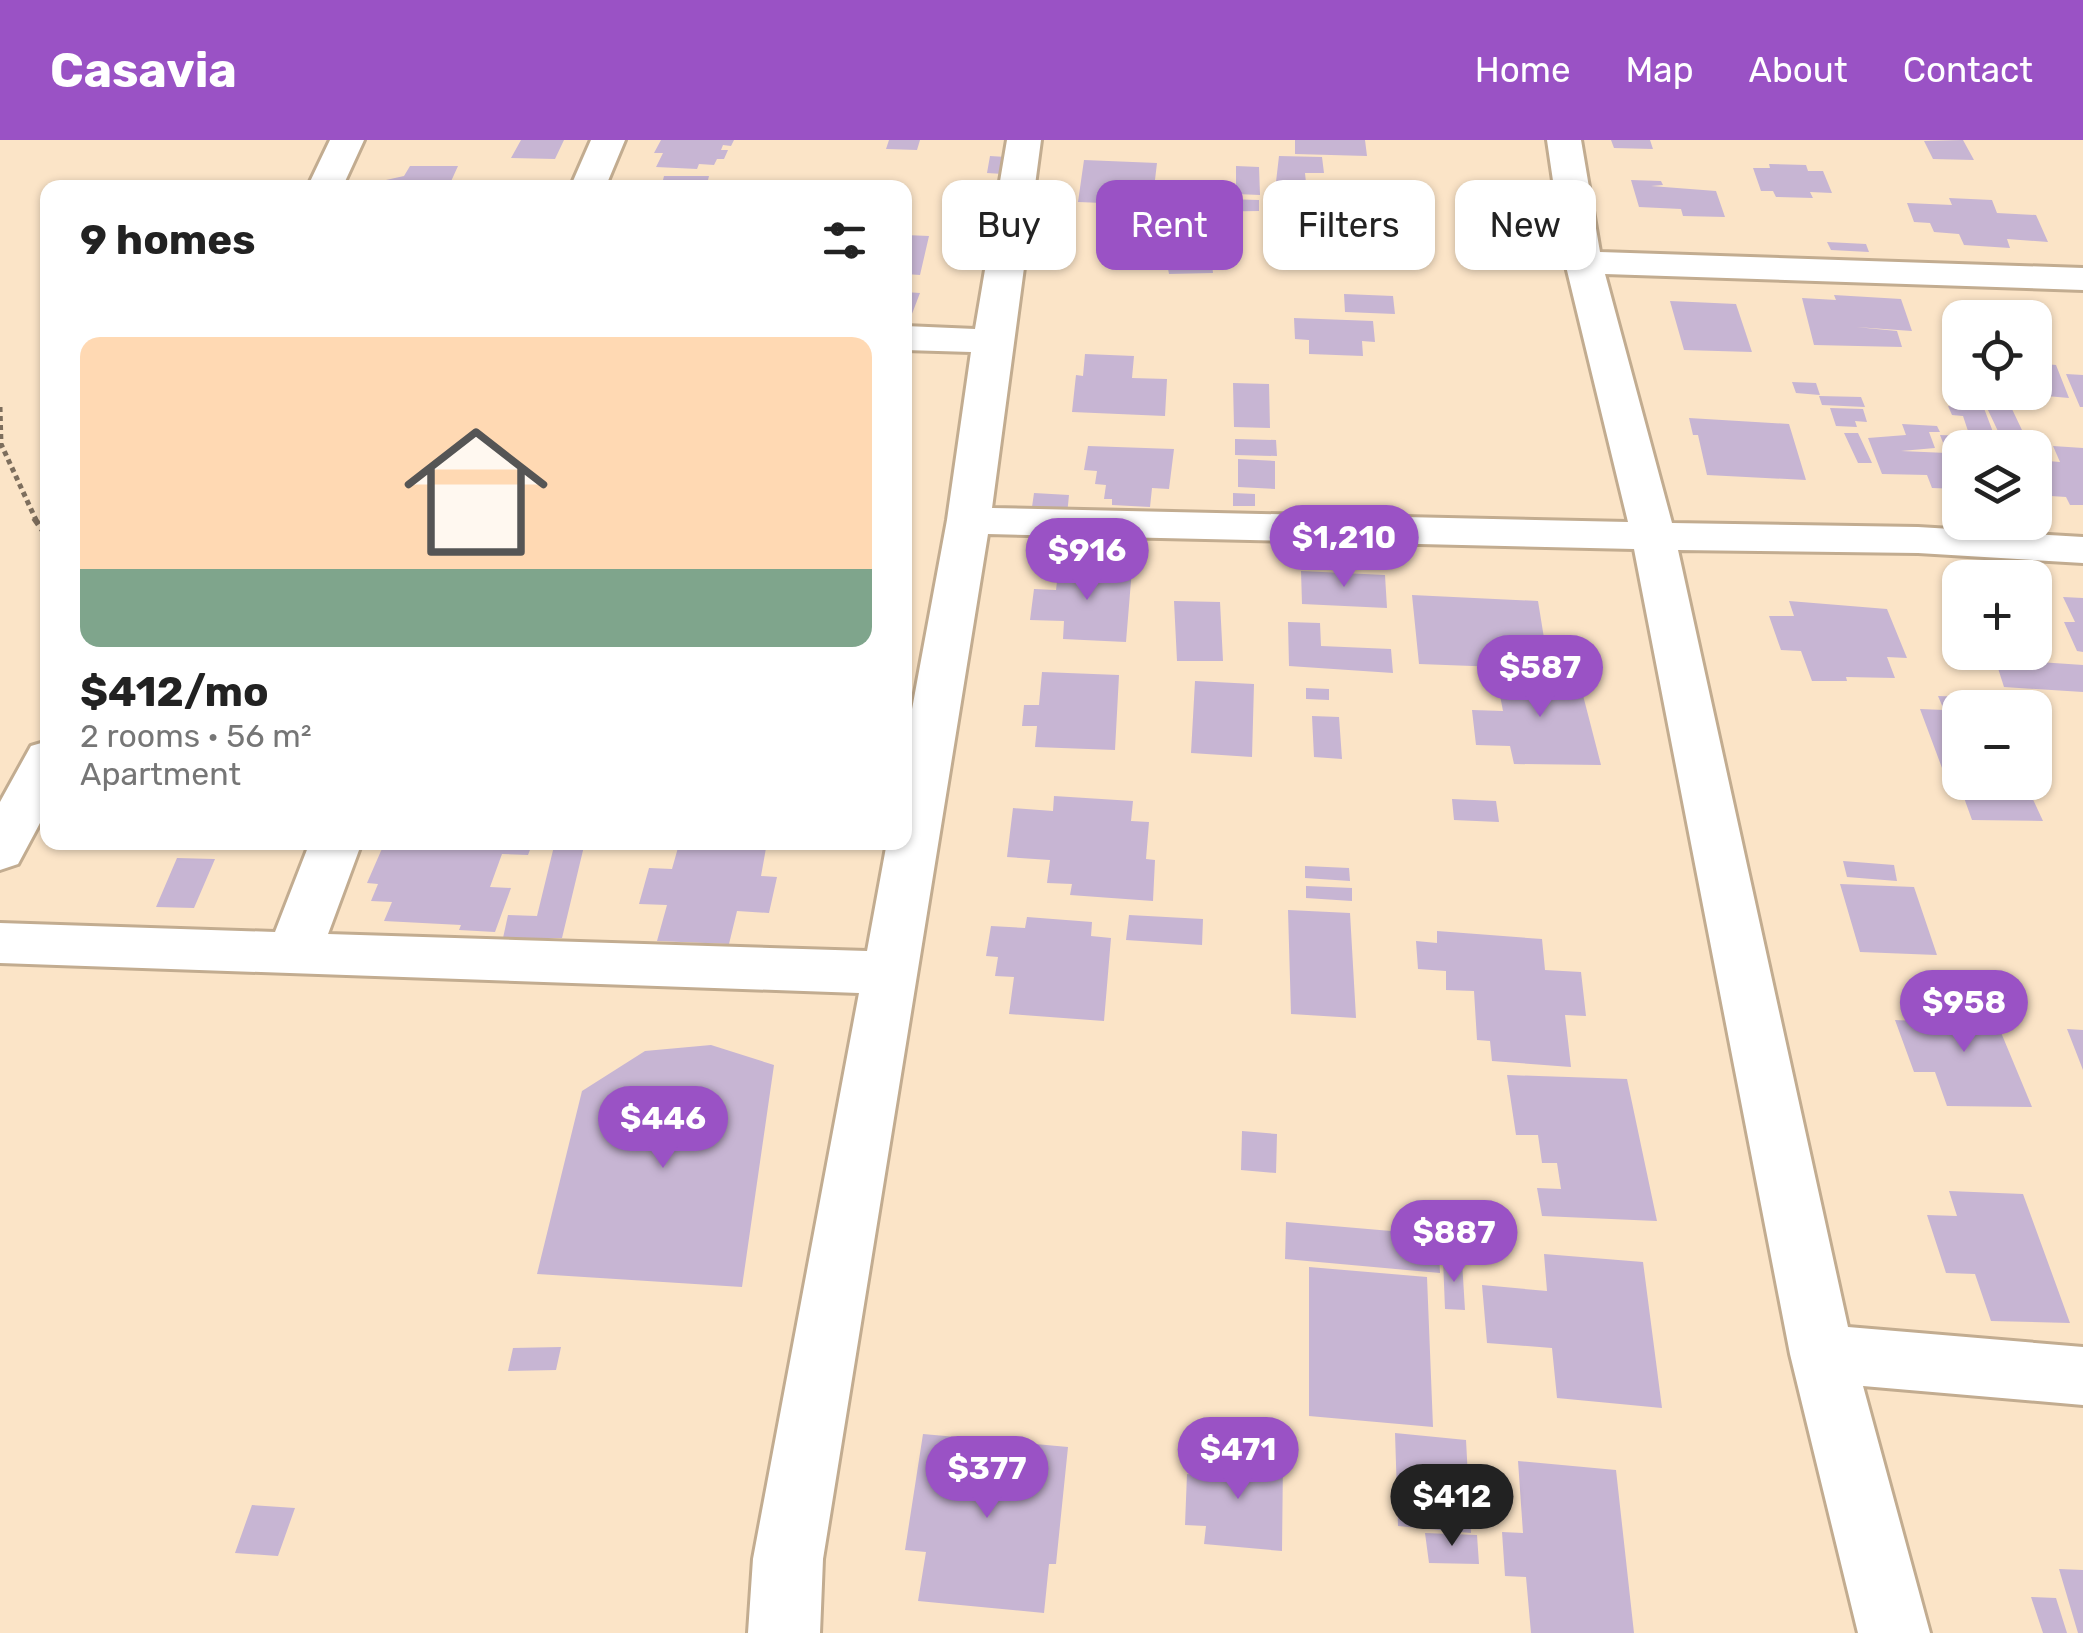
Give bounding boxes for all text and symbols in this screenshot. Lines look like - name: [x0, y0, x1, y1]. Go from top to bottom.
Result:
- text: Casavia: [50, 42, 237, 99]
- text: Home: [1475, 49, 1571, 91]
- text: Map: [1626, 49, 1694, 91]
- text: About: [1749, 49, 1848, 91]
- text: Contact: [1903, 49, 2033, 91]
- chip: Buy: [942, 180, 1076, 270]
- chip: Rent: [1096, 180, 1243, 270]
- chip: Filters: [1263, 180, 1435, 270]
- chip: New: [1455, 180, 1596, 270]
- icon: filters: [817, 213, 872, 268]
- text: 9 homes: [80, 215, 255, 265]
- map controls: [1942, 300, 2052, 800]
- button: locate: [1942, 300, 2052, 410]
- icon: home: [386, 402, 566, 582]
- button: layers: [1942, 430, 2052, 540]
- pin: $1,210: [1263, 505, 1425, 590]
- pin: $916: [1028, 518, 1146, 603]
- text: $1,210: [1292, 518, 1396, 556]
- text: $916: [1048, 531, 1126, 569]
- button: +: [1942, 560, 2052, 670]
- pin: $587: [1481, 635, 1599, 720]
- text: $587: [1499, 648, 1581, 686]
- text: $412/mo: [80, 667, 269, 717]
- button: −: [1942, 690, 2052, 800]
- text: 2 rooms · 56 m²: [80, 717, 312, 755]
- text: Apartment: [80, 755, 241, 793]
- pin: $958: [1905, 970, 2023, 1055]
- text: $958: [1922, 983, 2006, 1021]
- pin: $446: [604, 1086, 722, 1171]
- text: $446: [620, 1099, 706, 1137]
- pin: $887: [1395, 1200, 1513, 1285]
- text: $887: [1412, 1213, 1496, 1251]
- pin: $471: [1179, 1417, 1297, 1502]
- text: $471: [1200, 1430, 1276, 1468]
- pin: $377: [928, 1436, 1046, 1521]
- text: $377: [947, 1449, 1027, 1487]
- pin: $412: [1393, 1464, 1511, 1549]
- text: $412: [1412, 1477, 1492, 1515]

